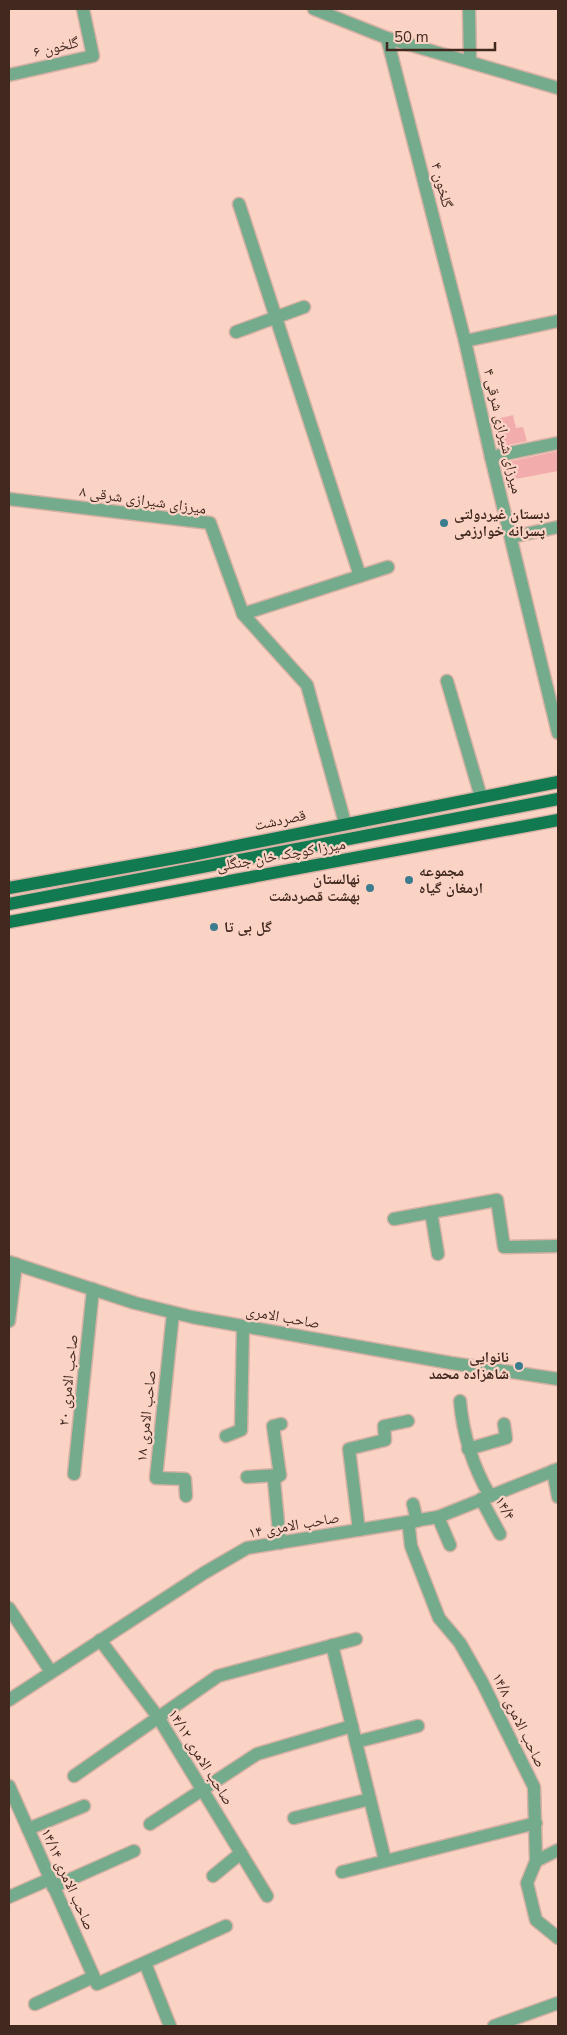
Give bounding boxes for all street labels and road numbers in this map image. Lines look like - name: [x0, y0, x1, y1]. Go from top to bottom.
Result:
- street label: ۶ گلخون: [31, 32, 81, 62]
- street label: ۴ گلخون: [426, 160, 458, 210]
- street label: ۴ میرزای شیرازی شرقی: [479, 367, 527, 496]
- street label: ۸ میرزای شیرازی شرقی: [78, 481, 208, 519]
- street label: قصردشت: [252, 805, 308, 835]
- street label: میرزا کوچک خان جنگلی: [215, 834, 347, 876]
- street label: صاحب الامری: [244, 1301, 322, 1333]
- street label: ۲۰ صاحب الامری: [53, 1333, 83, 1427]
- street label: ۱۸ صاحب الامری: [131, 1369, 161, 1463]
- street label: ۱۴/۴: [490, 1492, 520, 1524]
- street label: ۱۴ صاحب الامری: [247, 1507, 341, 1543]
- street label: صاحب الامری ۱۴/۸: [487, 1669, 551, 1771]
- street label: ۱۴/۱۲ صاحب الامری: [163, 1705, 239, 1809]
- street label: ۱۴/۱۴ صاحب الامری: [37, 1825, 99, 1933]

